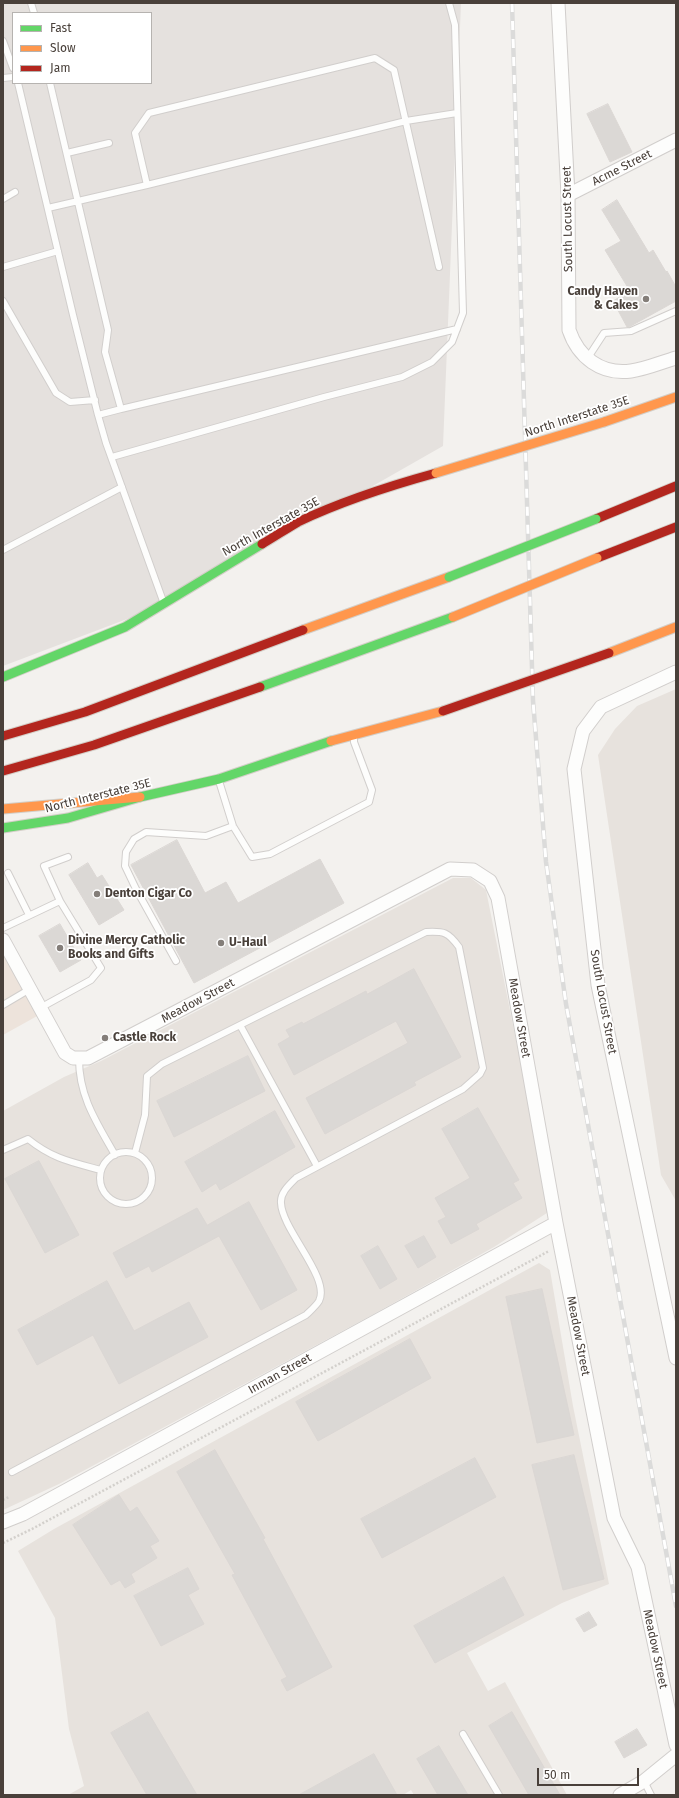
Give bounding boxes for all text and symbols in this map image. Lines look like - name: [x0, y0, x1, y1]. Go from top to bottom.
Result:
- legend: [12, 12, 152, 84]
- text: Fast: [50, 21, 72, 35]
- text: Slow: [50, 41, 76, 55]
- text: Jam: [50, 61, 70, 75]
- street label: Acme Street: [590, 147, 654, 189]
- street label: South Locust Street: [560, 166, 576, 272]
- place label: Candy Haven & Cakes: [567, 285, 638, 313]
- marker: Candy Haven & Cakes: [641, 294, 651, 304]
- street label: North Interstate 35E: [523, 393, 631, 441]
- street label: North Interstate 35E: [220, 494, 322, 560]
- street label: North Interstate 35E: [43, 776, 153, 816]
- place label: Denton Cigar Co: [105, 887, 192, 901]
- marker: Denton Cigar Co: [92, 889, 102, 899]
- place label: Divine Mercy Catholic Books and Gifts: [68, 934, 185, 962]
- place label: U-Haul: [229, 936, 267, 950]
- marker: U-Haul: [216, 938, 226, 948]
- marker: Divine Mercy Catholic Books and Gifts: [55, 943, 65, 953]
- street label: South Locust Street: [587, 949, 619, 1055]
- street label: Meadow Street: [159, 976, 237, 1026]
- street label: Meadow Street: [505, 977, 533, 1059]
- place label: Castle Rock: [113, 1031, 176, 1045]
- marker: Castle Rock: [100, 1033, 110, 1043]
- street label: Meadow Street: [563, 1295, 593, 1377]
- street label: Inman Street: [246, 1351, 314, 1397]
- street label: Meadow Street: [640, 1608, 670, 1690]
- scale bar: [539, 1760, 641, 1786]
- text: 50 m: [544, 1768, 570, 1782]

